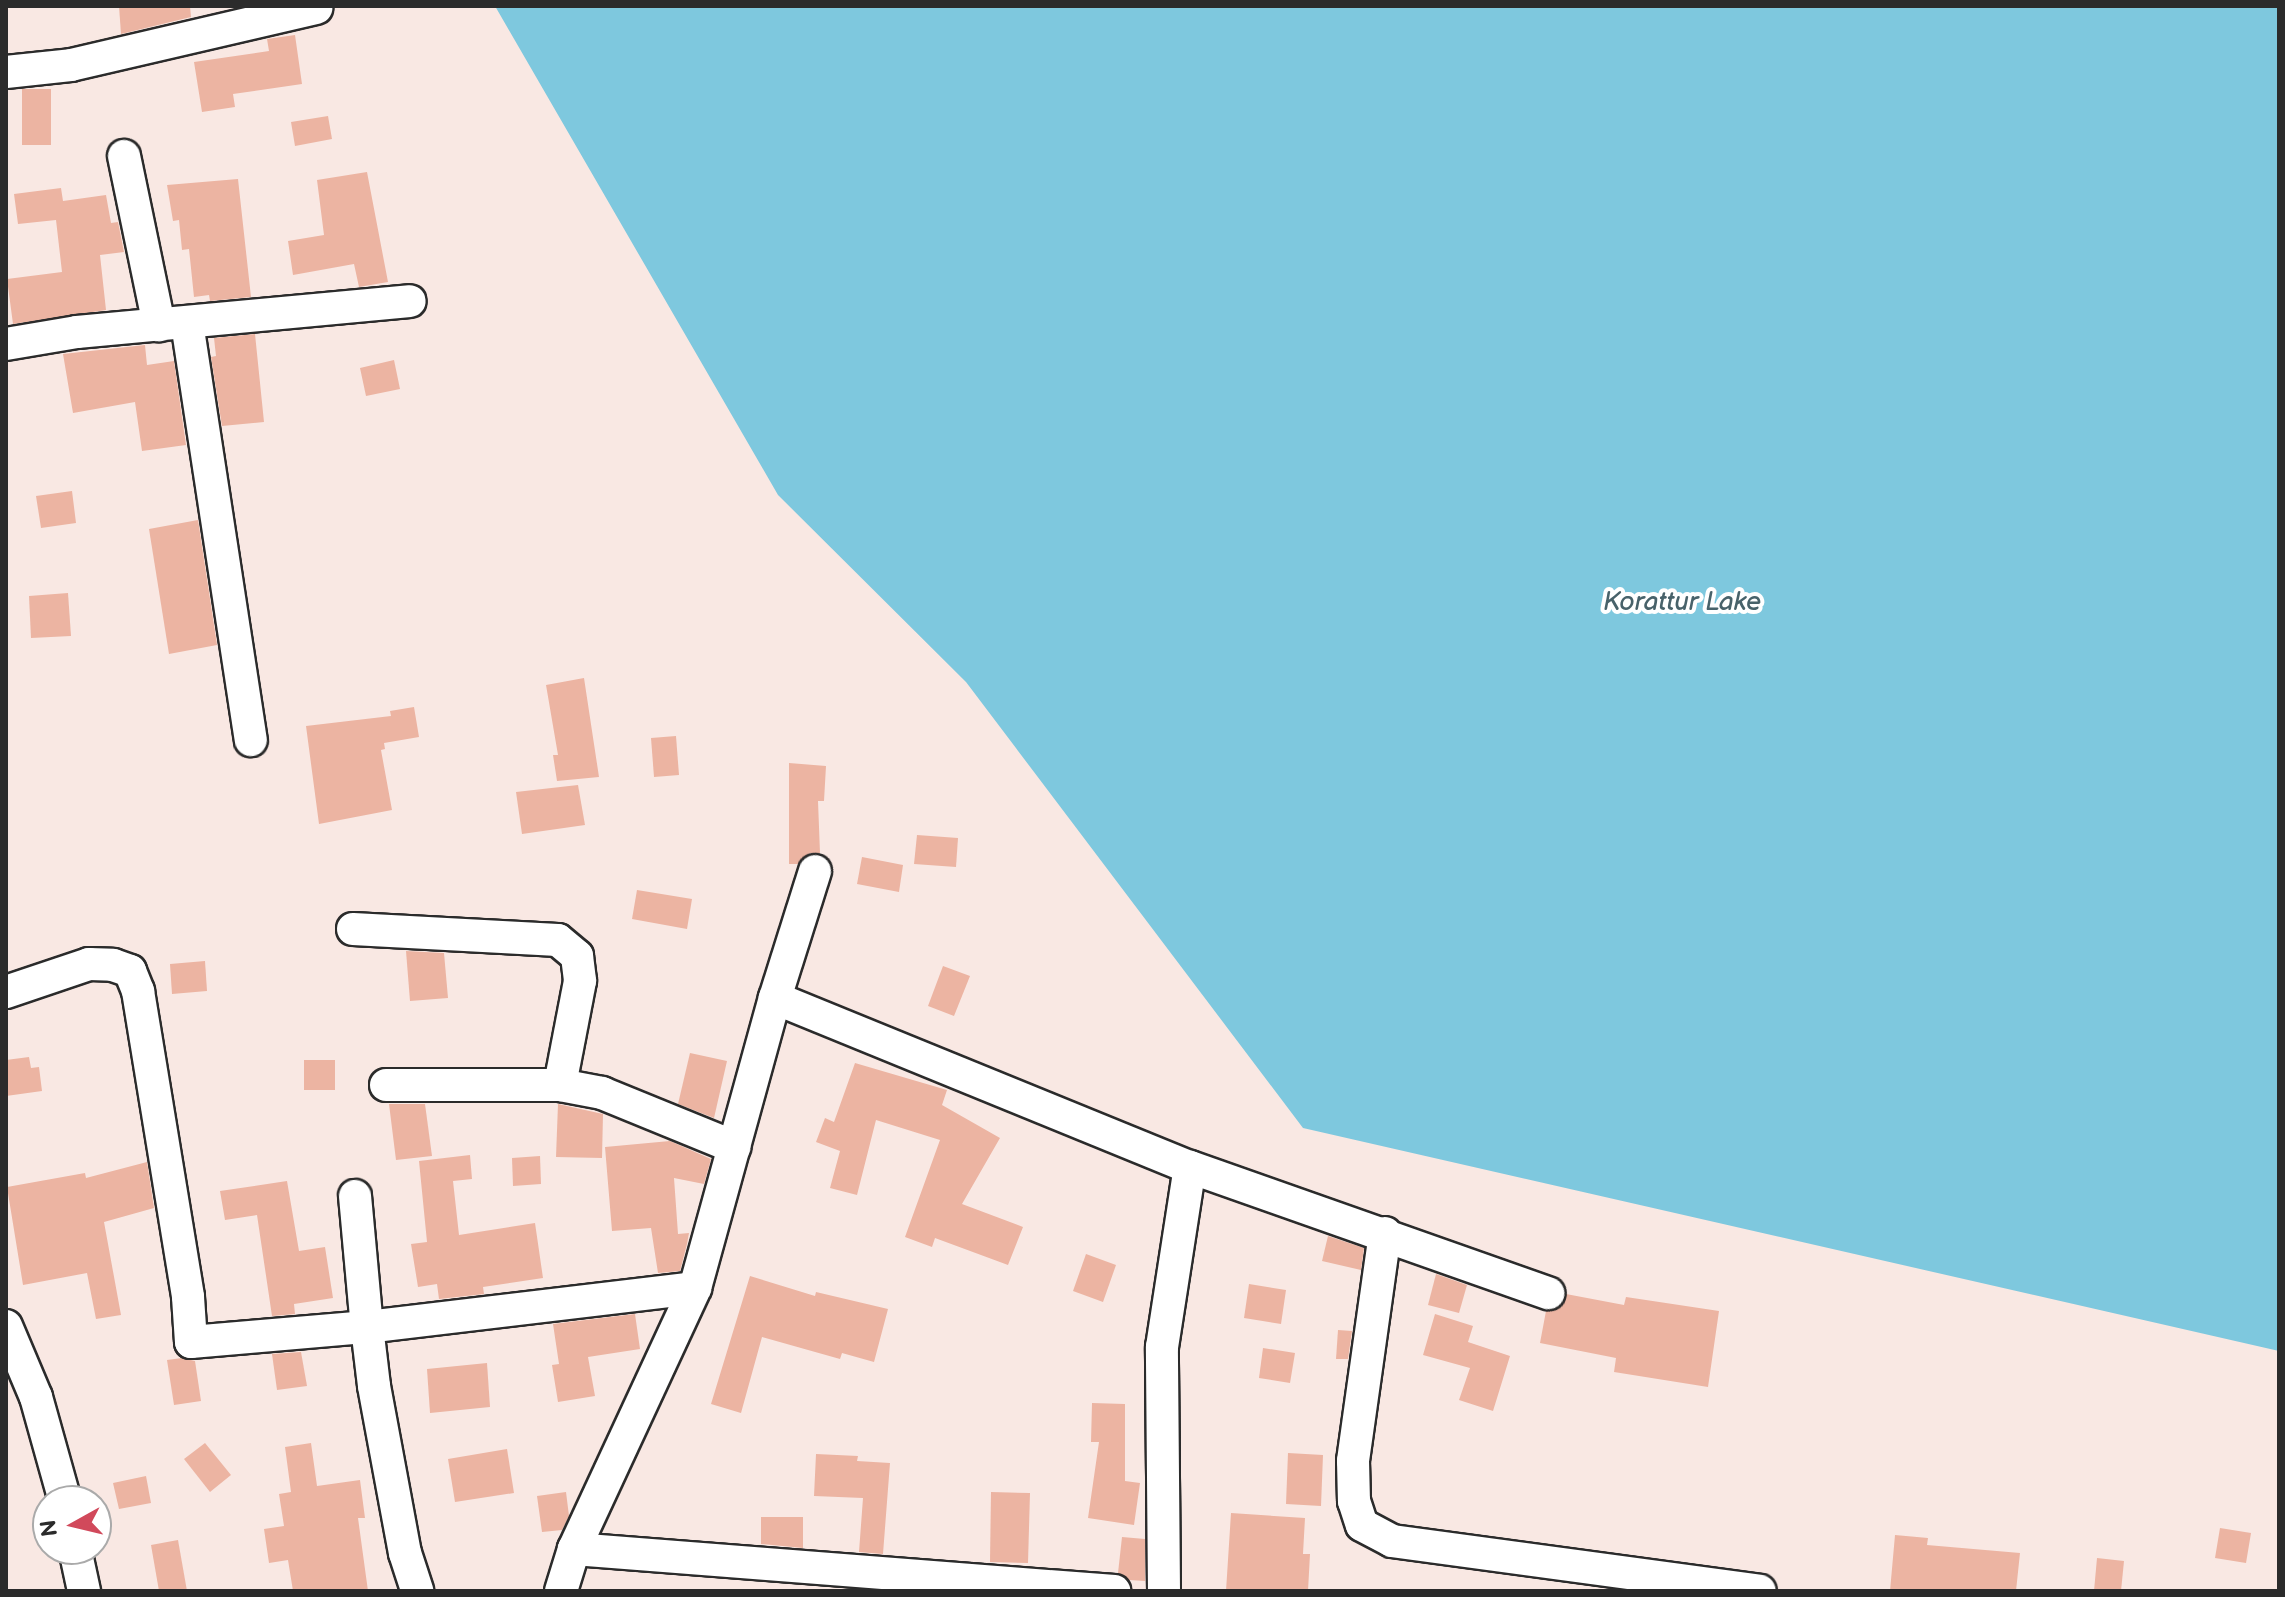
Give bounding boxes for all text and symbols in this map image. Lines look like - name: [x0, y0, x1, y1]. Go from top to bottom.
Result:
- water label: Korattur Lake: [1603, 587, 1761, 619]
- north arrow: [32, 1485, 112, 1565]
- text: N: [35, 1518, 64, 1538]

